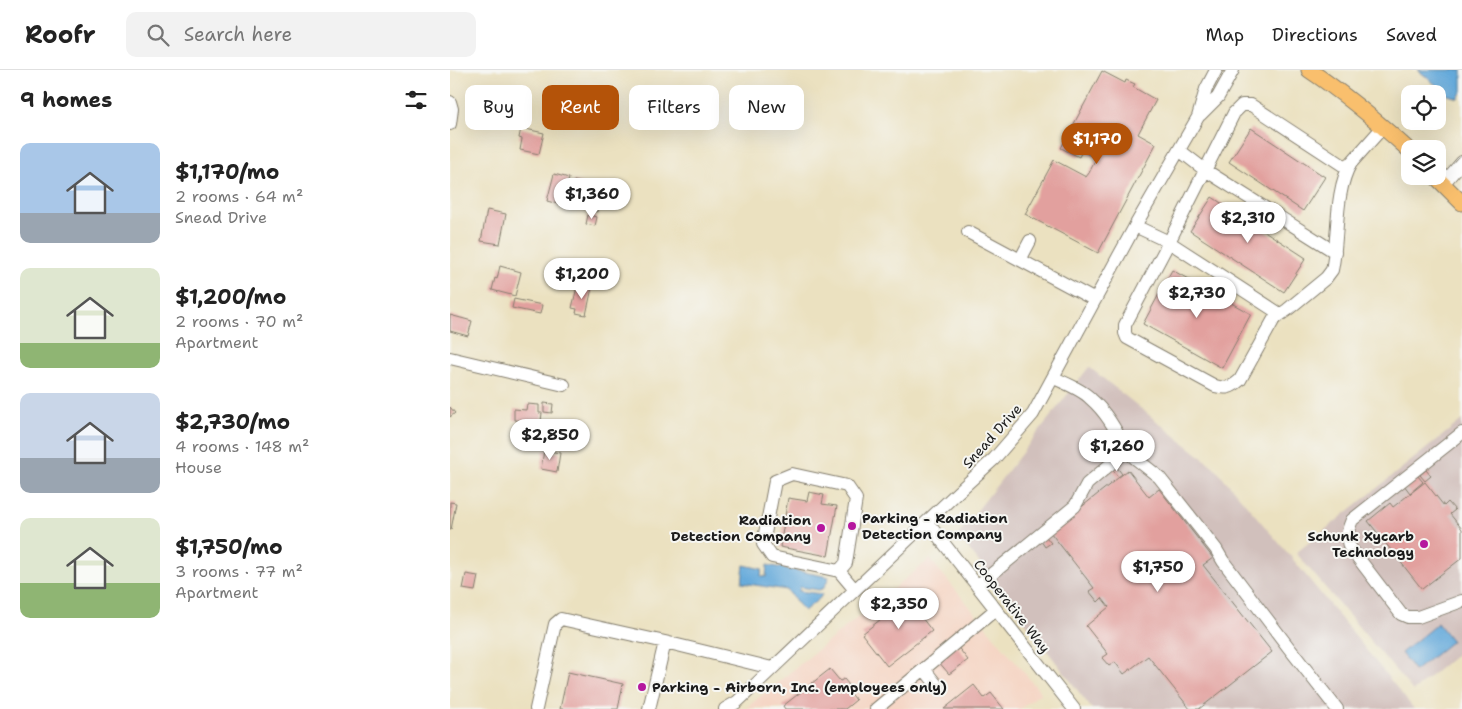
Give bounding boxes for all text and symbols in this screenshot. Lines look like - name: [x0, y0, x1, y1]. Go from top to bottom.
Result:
- search box: [126, 12, 476, 57]
- text: Roofr: [25, 19, 96, 51]
- icon: search: [144, 21, 172, 49]
- text: Search here: [184, 22, 292, 47]
- text: Map: [1206, 23, 1244, 47]
- text: Directions: [1272, 23, 1358, 47]
- text: Saved: [1386, 23, 1437, 47]
- chip: Buy: [465, 85, 532, 130]
- chip: Rent: [542, 85, 619, 130]
- chip: Filters: [629, 85, 719, 130]
- chip: New: [729, 85, 804, 130]
- map controls: [1401, 85, 1446, 185]
- button: locate: [1401, 85, 1446, 130]
- text: 9 homes: [20, 86, 112, 114]
- icon: filters: [402, 86, 430, 114]
- pin: $1,170: [1056, 122, 1138, 165]
- text: $1,170: [1072, 128, 1122, 149]
- button: layers: [1401, 140, 1446, 185]
- text: $1,170/mo: [175, 158, 280, 186]
- icon: home: [60, 163, 120, 223]
- pin: $1,360: [551, 178, 633, 220]
- text: $1,360: [565, 183, 619, 204]
- text: 2 rooms · 64 m²: [175, 186, 303, 207]
- pin: $2,310: [1207, 202, 1289, 244]
- text: Snead Drive: [175, 207, 267, 228]
- text: $2,310: [1221, 207, 1275, 228]
- pin: $1,200: [541, 258, 623, 300]
- text: $1,200: [555, 263, 609, 284]
- pin: $2,730: [1156, 276, 1238, 319]
- text: $2,730: [1168, 282, 1226, 303]
- text: $1,200/mo: [175, 283, 286, 311]
- icon: home: [60, 288, 120, 348]
- text: 2 rooms · 70 m²: [175, 311, 303, 332]
- text: Apartment: [175, 332, 258, 353]
- street label: Snead Drive: [958, 400, 1026, 472]
- text: $2,730/mo: [175, 408, 290, 436]
- icon: home: [60, 413, 120, 473]
- pin: $2,850: [509, 418, 591, 461]
- text: $2,850: [521, 424, 579, 445]
- pin: $1,260: [1076, 430, 1158, 472]
- text: $1,260: [1090, 435, 1144, 456]
- text: 4 rooms · 148 m²: [175, 436, 309, 457]
- text: House: [175, 457, 222, 478]
- place label: Parking - Radiation Detection Company: [862, 509, 1007, 543]
- place label: Radiation Detection Company: [671, 511, 811, 545]
- marker: Parking - Radiation Detection Company: [846, 520, 858, 532]
- marker: Radiation Detection Company: [815, 522, 827, 534]
- place label: Schunk Xycarb Technology: [1308, 527, 1414, 561]
- text: $1,750/mo: [175, 533, 283, 561]
- icon: home: [60, 538, 120, 598]
- marker: Schunk Xycarb Technology: [1418, 538, 1430, 550]
- pin: $1,750: [1117, 550, 1199, 593]
- street label: Cooperative Way: [970, 556, 1054, 656]
- text: $1,750: [1132, 556, 1184, 577]
- text: 3 rooms · 77 m²: [175, 561, 303, 582]
- text: Apartment: [175, 582, 258, 603]
- pin: $2,350: [858, 588, 940, 630]
- text: $2,350: [870, 593, 928, 614]
- place label: Parking - Airborn, Inc. (employees only): [652, 678, 947, 696]
- marker: Parking - Airborn, Inc. (employees only): [636, 681, 648, 693]

